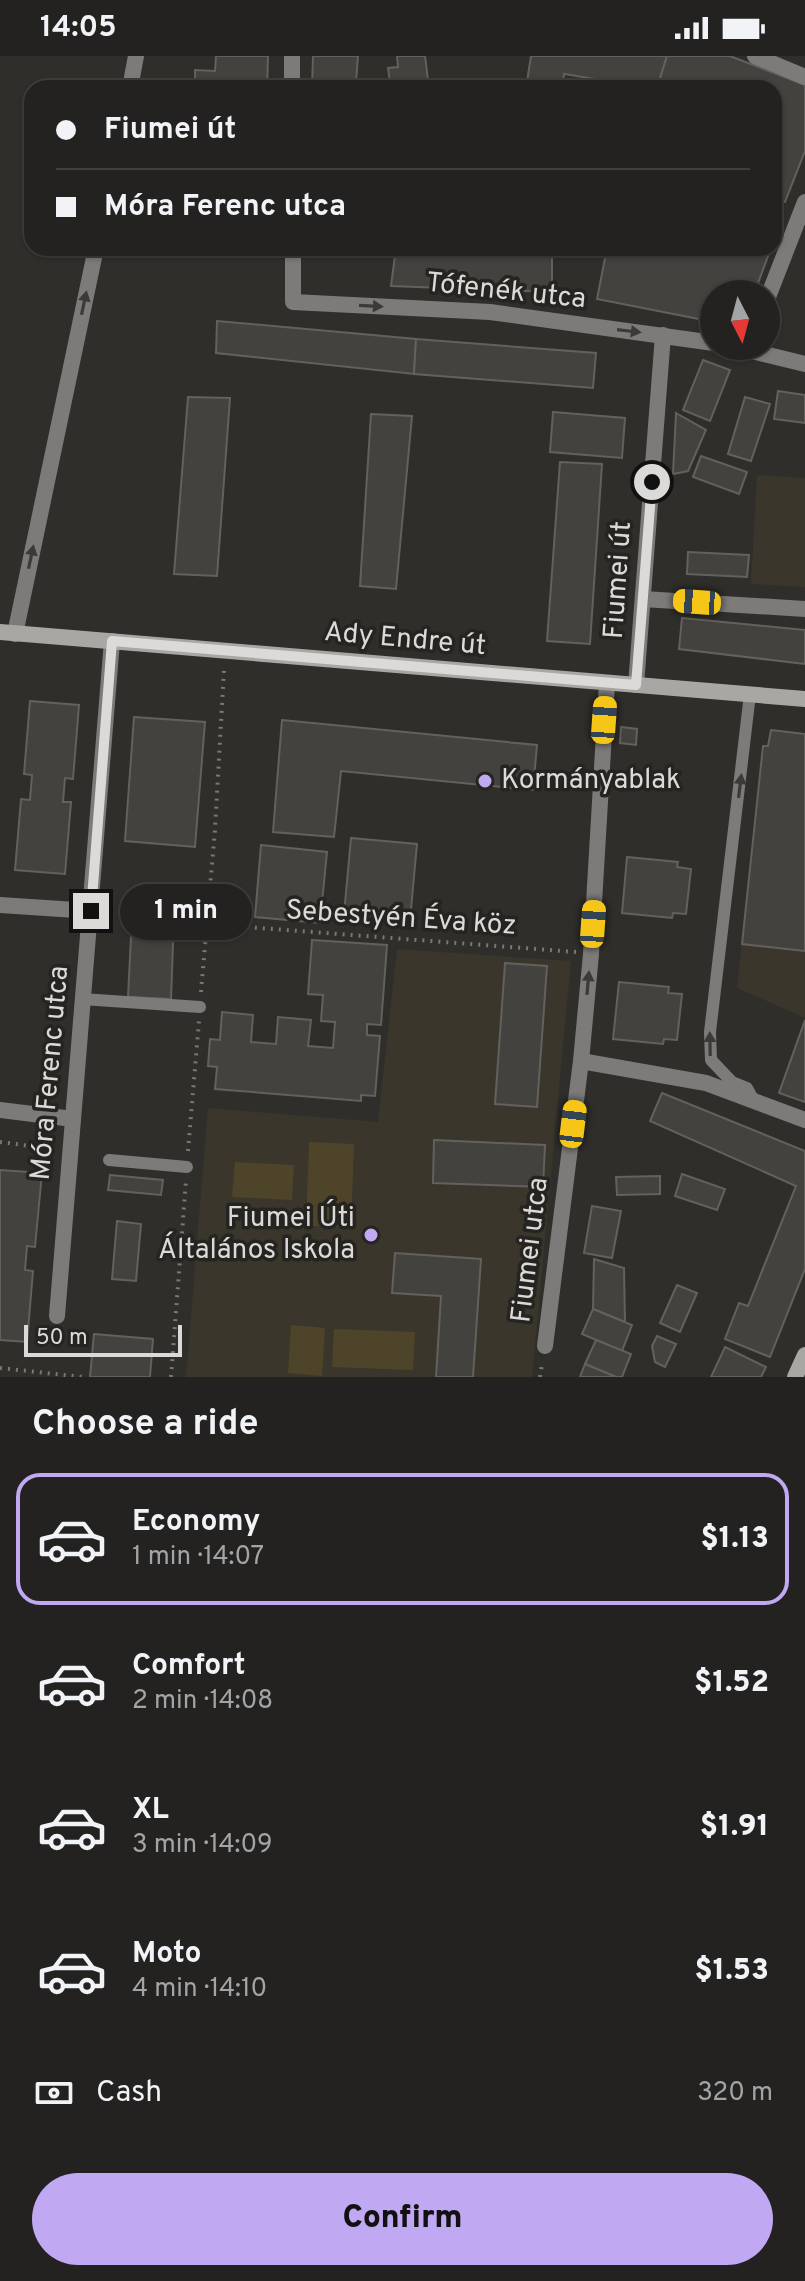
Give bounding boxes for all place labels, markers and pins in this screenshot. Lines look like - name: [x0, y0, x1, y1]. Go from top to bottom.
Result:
- place label: Kormányablak: [501, 763, 681, 799]
- marker: Kormányablak: [476, 772, 494, 790]
- place label: Fiumei Úti Általános Iskola: [158, 1199, 355, 1269]
- marker: Fiumei Úti Általános Iskola: [362, 1226, 380, 1244]

